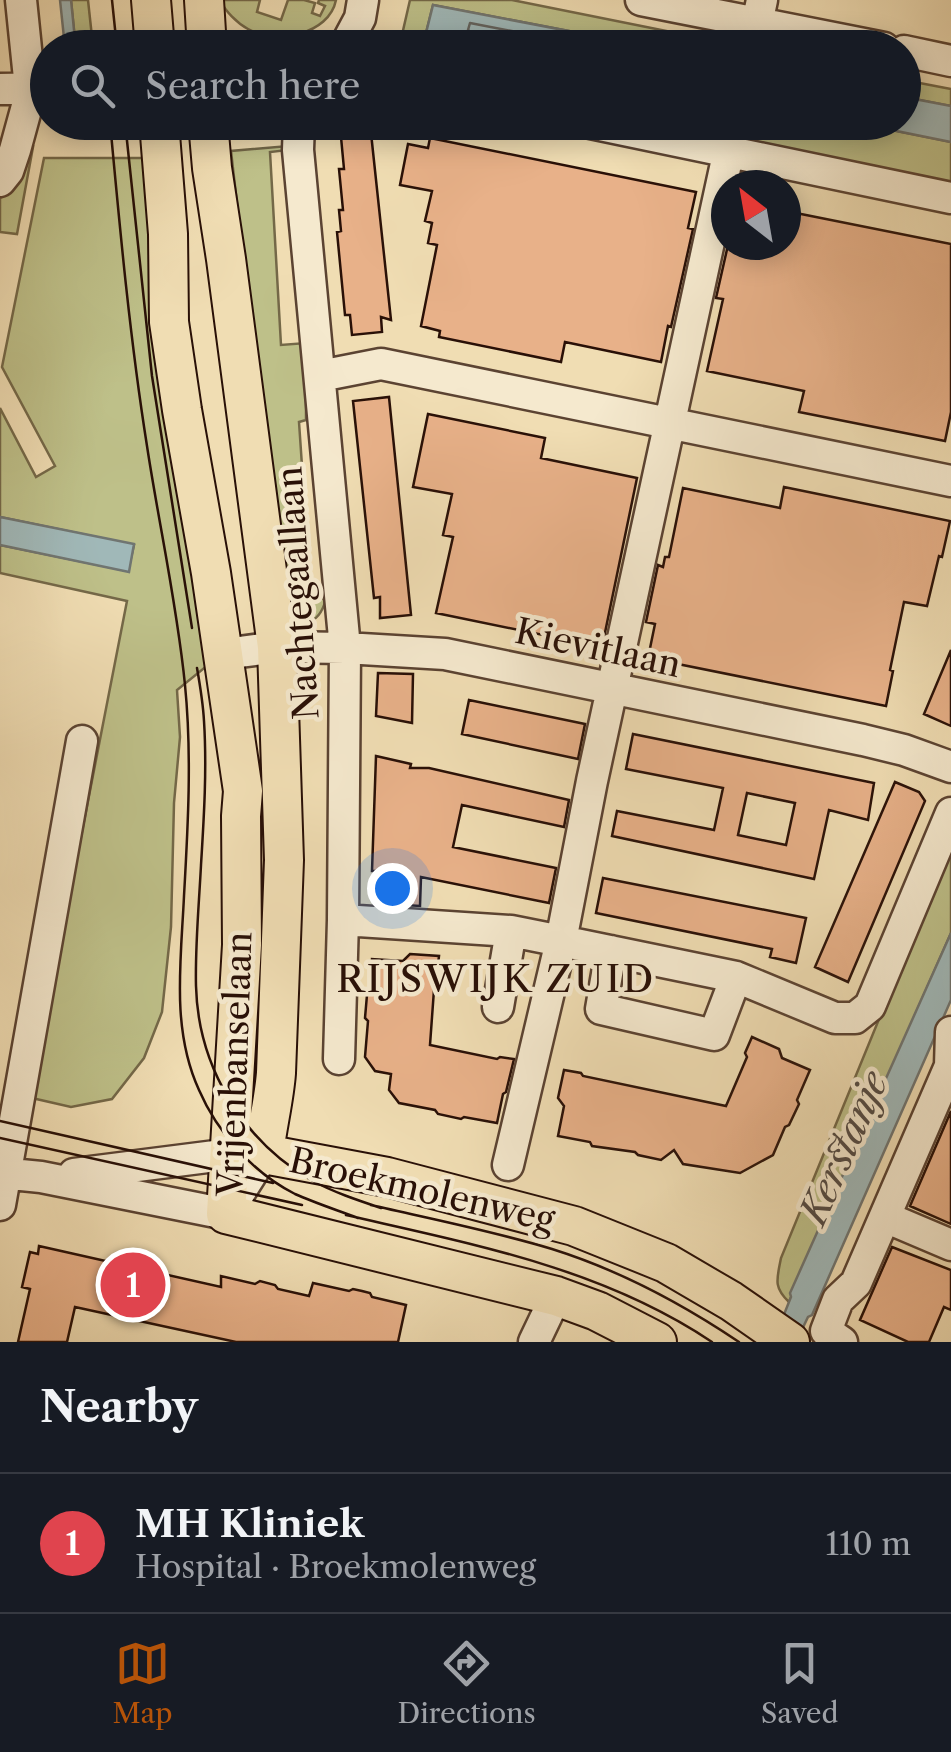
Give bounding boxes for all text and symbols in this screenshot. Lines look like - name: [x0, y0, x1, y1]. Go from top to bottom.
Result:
- search box: [30, 30, 921, 140]
- icon: search: [65, 58, 120, 113]
- text: Search here: [145, 62, 360, 109]
- north arrow: [711, 170, 801, 260]
- street label: Nachtegaallaan: [267, 465, 328, 721]
- street label: Kievitlaan: [511, 609, 685, 686]
- your location: [367, 863, 418, 914]
- street label: Vrijenbanselaan: [208, 931, 261, 1198]
- district label: RIJSWIJK ZUID: [336, 955, 656, 1002]
- water label: Kerstanje: [788, 1063, 899, 1234]
- street label: Broekmolenweg: [285, 1138, 560, 1241]
- pin: 1: [100, 1248, 166, 1322]
- text: Nearby: [40, 1381, 198, 1433]
- text: MH Kliniek: [135, 1500, 364, 1547]
- text: 1: [65, 1524, 80, 1563]
- text: 110 m: [825, 1524, 911, 1563]
- text: Hospital · Broekmolenweg: [135, 1547, 536, 1586]
- tab: Map: [112, 1636, 173, 1730]
- tab: Directions: [397, 1636, 536, 1730]
- tab: Saved: [761, 1636, 839, 1730]

